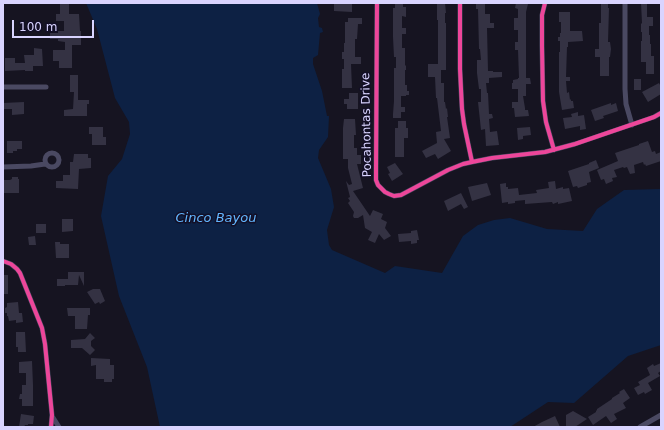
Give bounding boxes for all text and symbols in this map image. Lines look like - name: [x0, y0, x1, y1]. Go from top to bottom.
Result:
- scale bar: [14, 12, 96, 38]
- text: 100 m: [19, 20, 57, 34]
- street label: Pocahontas Drive: [359, 72, 375, 178]
- water label: Cinco Bayou: [176, 211, 256, 227]

